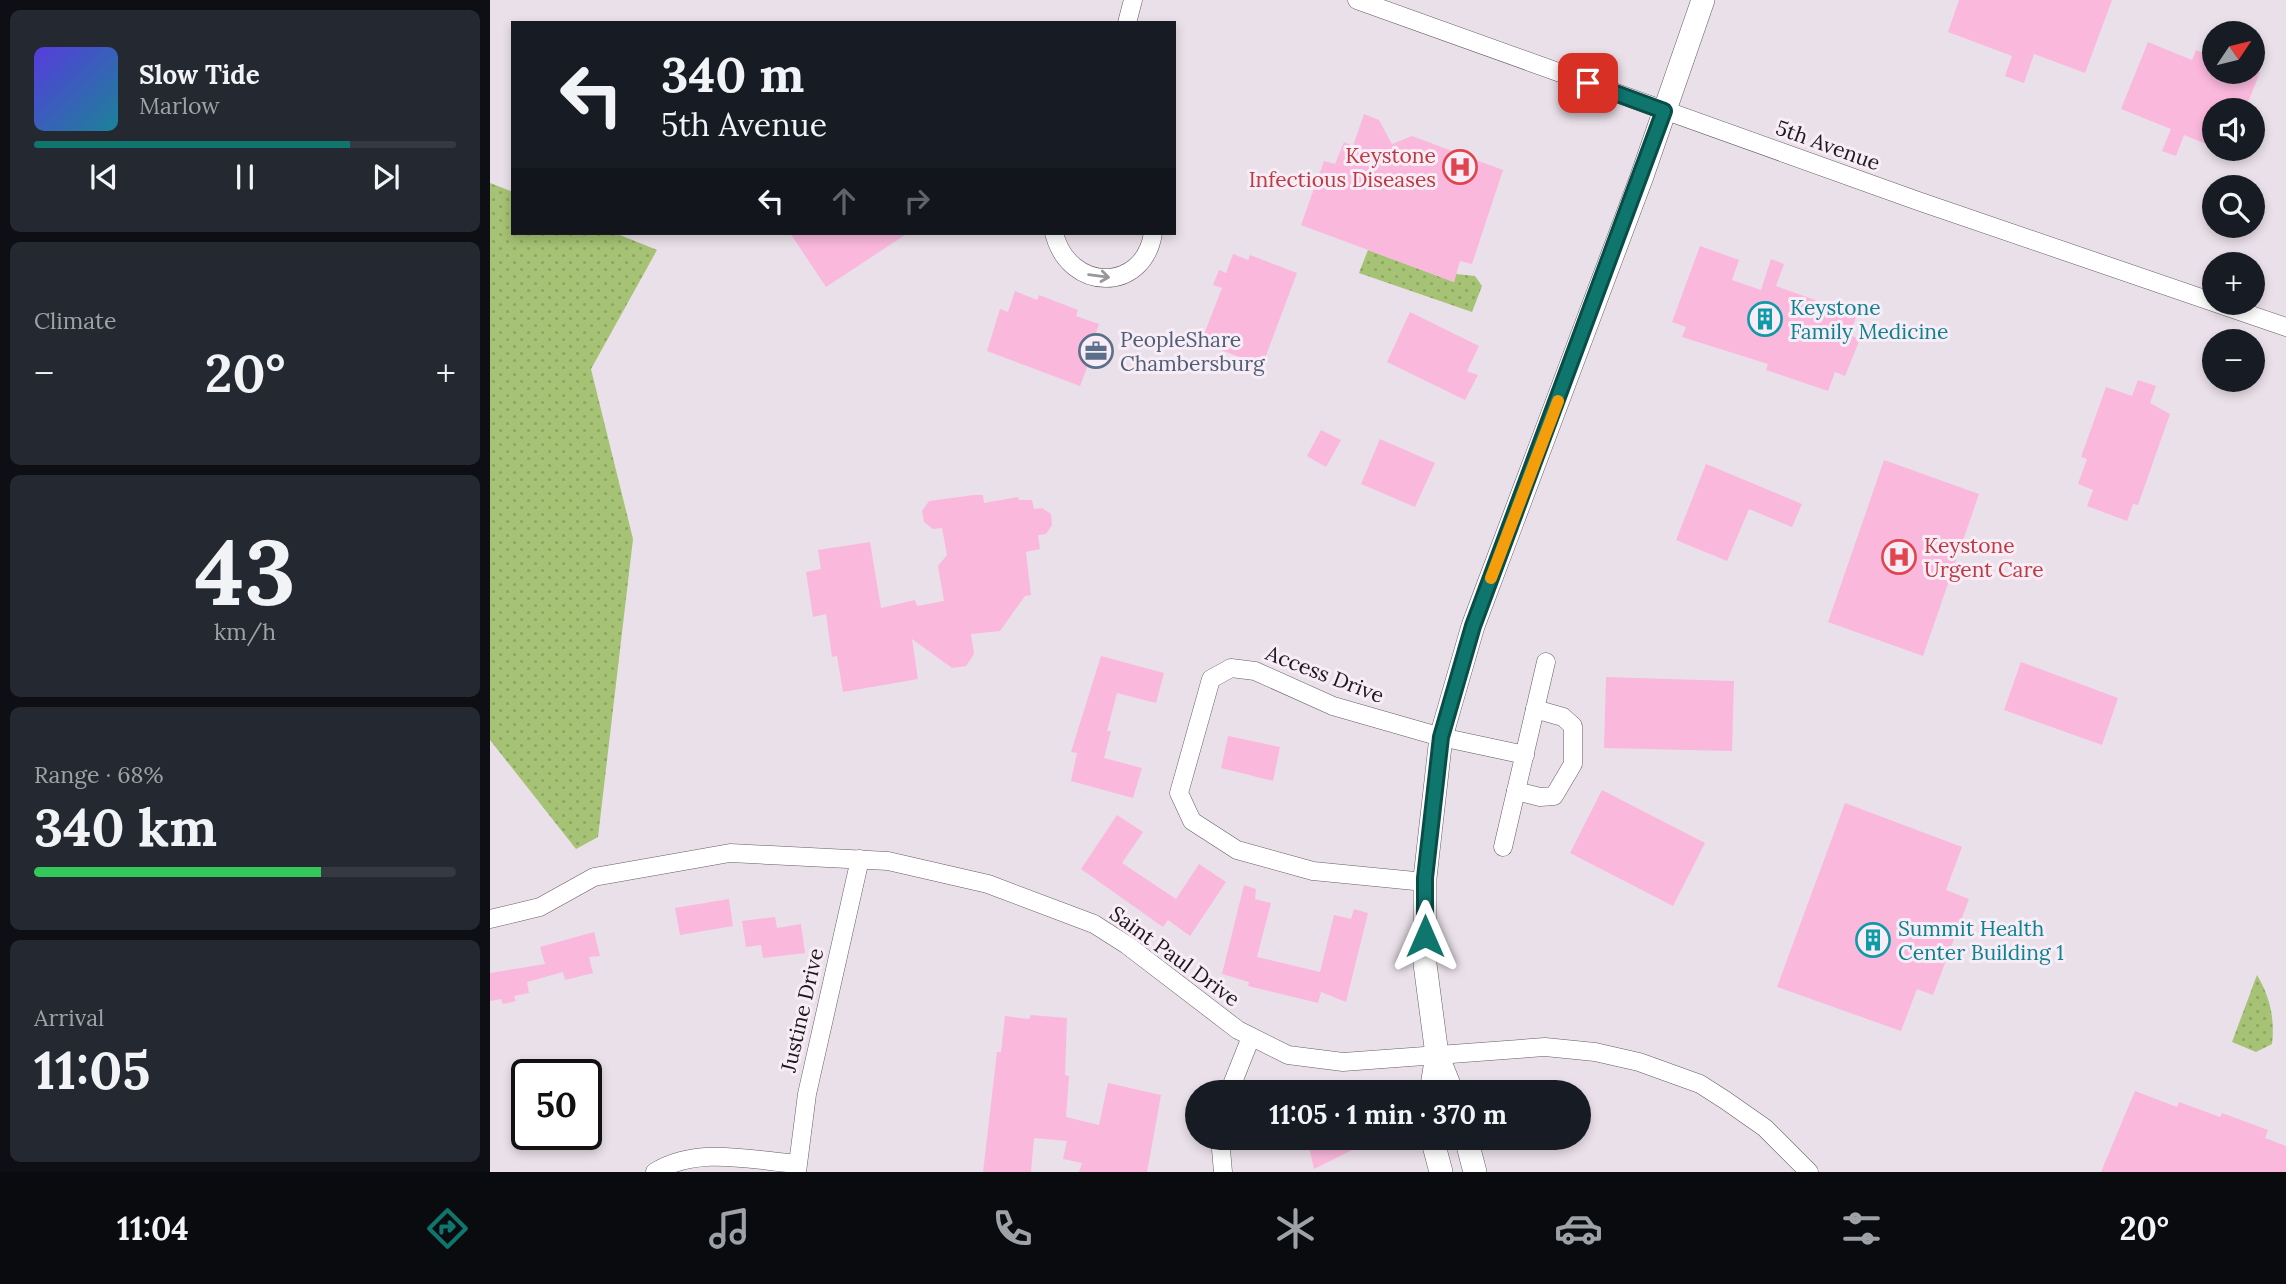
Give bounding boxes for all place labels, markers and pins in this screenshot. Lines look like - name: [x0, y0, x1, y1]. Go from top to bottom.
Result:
- pin: [1558, 53, 1618, 113]
- place label: Keystone Infectious Diseases: [1249, 142, 1436, 193]
- hospital icon: Keystone Infectious Diseases: [1441, 148, 1479, 186]
- place label: Keystone Family Medicine: [1790, 294, 1948, 345]
- building icon: Keystone Family Medicine: [1746, 300, 1784, 338]
- place label: PeopleShare Chambersburg: [1120, 326, 1265, 377]
- office icon: PeopleShare Chambersburg: [1077, 332, 1115, 370]
- place label: Keystone Urgent Care: [1924, 532, 2044, 583]
- hospital icon: Keystone Urgent Care: [1880, 538, 1918, 576]
- place label: Summit Health Center Building 1: [1898, 915, 2064, 966]
- building icon: Summit Health Center Building 1: [1854, 921, 1892, 959]

